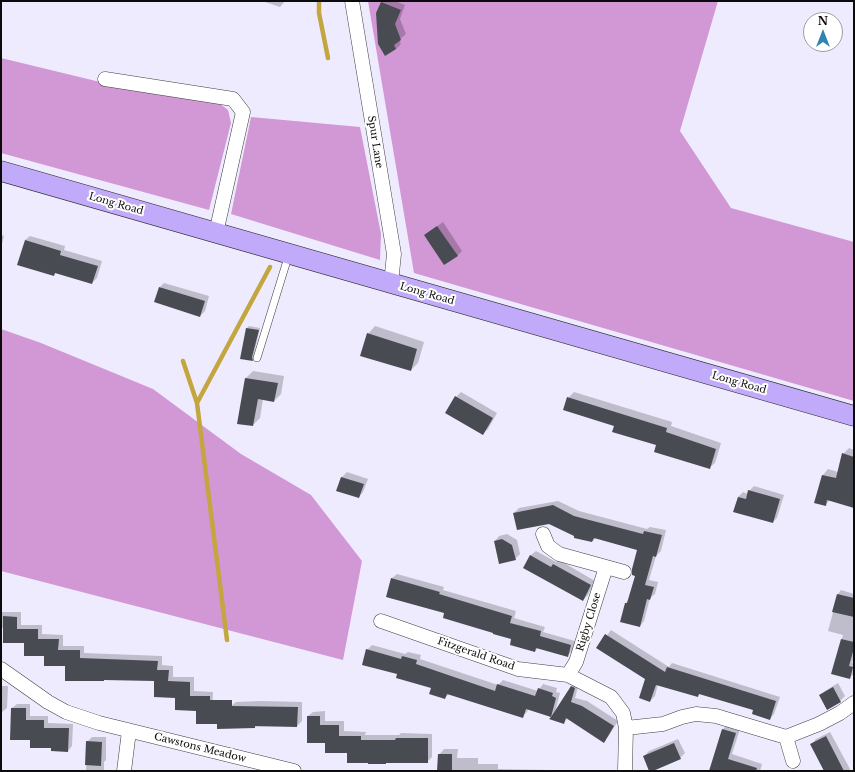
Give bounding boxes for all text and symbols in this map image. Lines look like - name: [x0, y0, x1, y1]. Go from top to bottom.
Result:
- north arrow: [803, 12, 843, 52]
- text: N: [818, 14, 828, 28]
- street label: Spur Lane: [365, 115, 385, 169]
- street label: Long Road: [87, 190, 145, 218]
- street label: Long Road: [398, 280, 456, 308]
- street label: Long Road: [710, 369, 768, 397]
- street label: Rigby Close: [574, 591, 604, 653]
- street label: Fitzgerald Road: [436, 635, 516, 673]
- street label: Cawstons Meadow: [153, 731, 247, 765]

